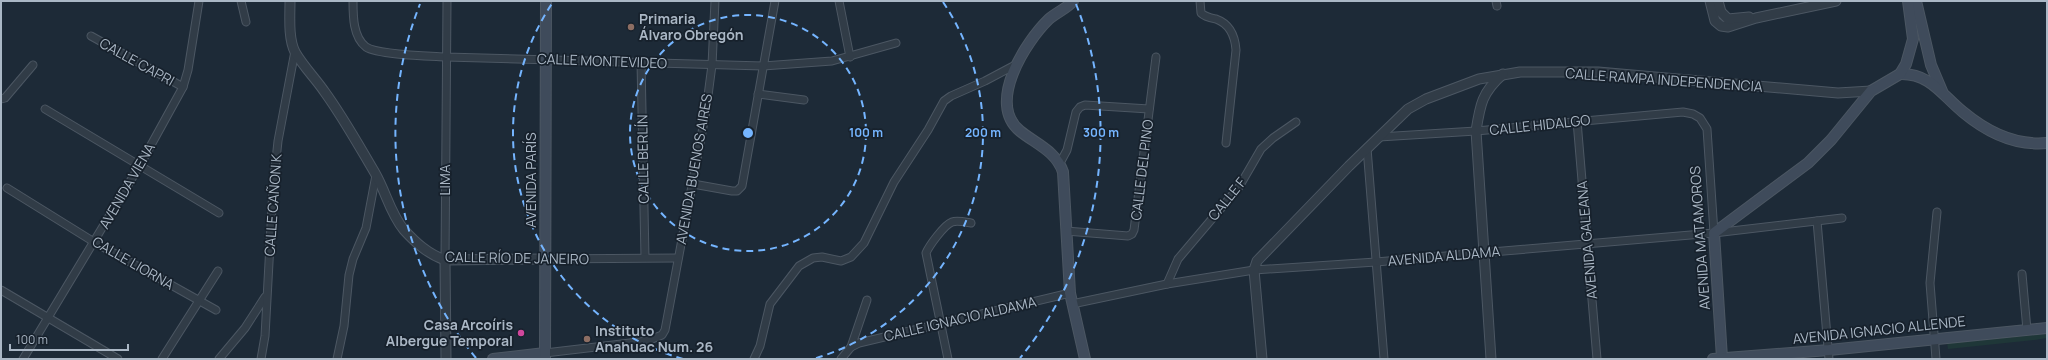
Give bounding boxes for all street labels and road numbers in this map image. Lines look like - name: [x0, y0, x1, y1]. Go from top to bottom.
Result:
- street label: CALLE CAPRI: [96, 33, 178, 90]
- street label: CALLE MONTEVIDEO: [537, 49, 667, 72]
- street label: CALLE RAMPA INDEPENDENCIA: [1565, 63, 1764, 96]
- street label: AVENIDA BUENOS AIRES: [671, 92, 716, 246]
- street label: CALLE HIDALGO: [1489, 110, 1591, 139]
- street label: CALLE BERLÍN: [632, 114, 653, 204]
- street label: CALLE DEL PINO: [1126, 118, 1157, 222]
- street label: AVENIDA PARÍS: [521, 132, 540, 228]
- street label: AVENIDA VIENA: [94, 139, 159, 232]
- street label: CALLE CAÑON K: [259, 152, 286, 257]
- street label: LIMA: [435, 164, 454, 196]
- street label: AVENIDA MATAMOROS: [1685, 165, 1714, 311]
- street label: CALLE F: [1203, 173, 1250, 224]
- street label: AVENIDA GALEANA: [1572, 180, 1601, 300]
- street label: CALLE LIORNA: [89, 231, 178, 294]
- street label: AVENIDA ALDAMA: [1387, 241, 1501, 270]
- street label: CALLE RÍO DE JANEIRO: [445, 247, 589, 268]
- street label: CALLE IGNACIO ALDAMA: [882, 292, 1038, 345]
- street label: AVENIDA IGNACIO ALLENDE: [1792, 311, 1966, 348]

